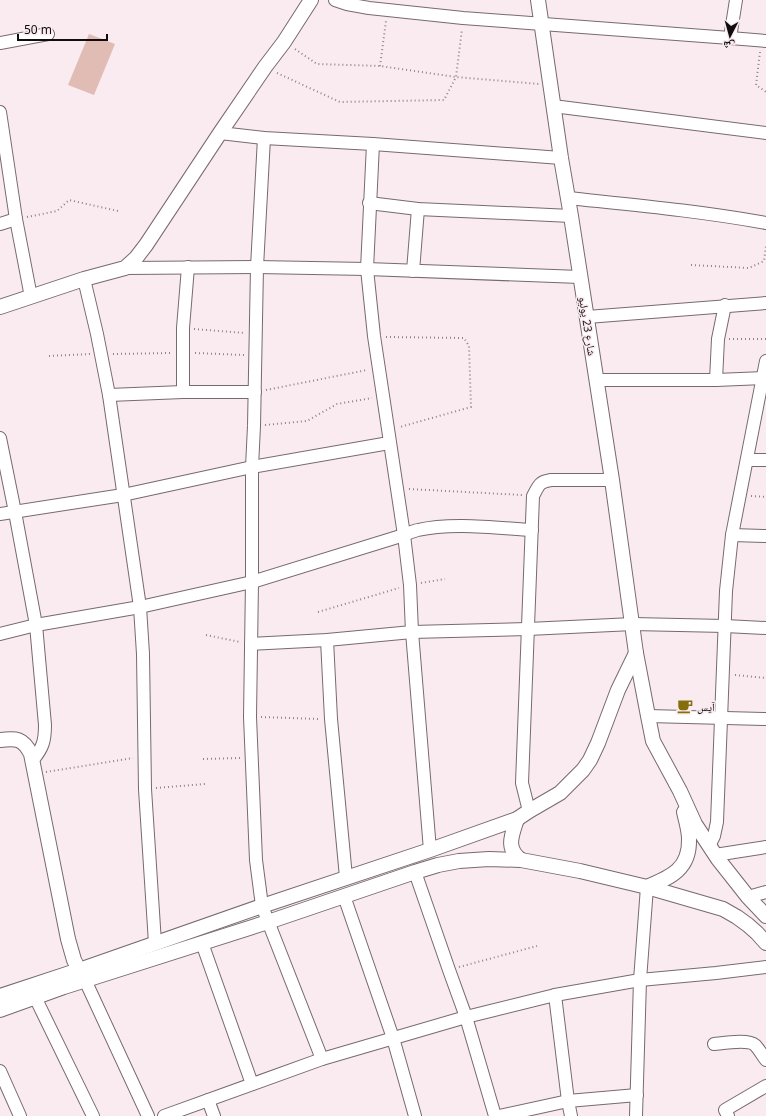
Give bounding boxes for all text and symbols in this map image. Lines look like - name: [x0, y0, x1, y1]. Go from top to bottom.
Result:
- scale bar: [18, 16, 107, 42]
- north arrow: [710, 16, 750, 56]
- text: 50 m: [24, 21, 52, 38]
- text: ش: [722, 37, 736, 55]
- street label: شارع 23 يوليو: [576, 295, 600, 357]
- cafe icon: آيس: [676, 697, 694, 715]
- place label: آيس: [697, 699, 715, 714]

